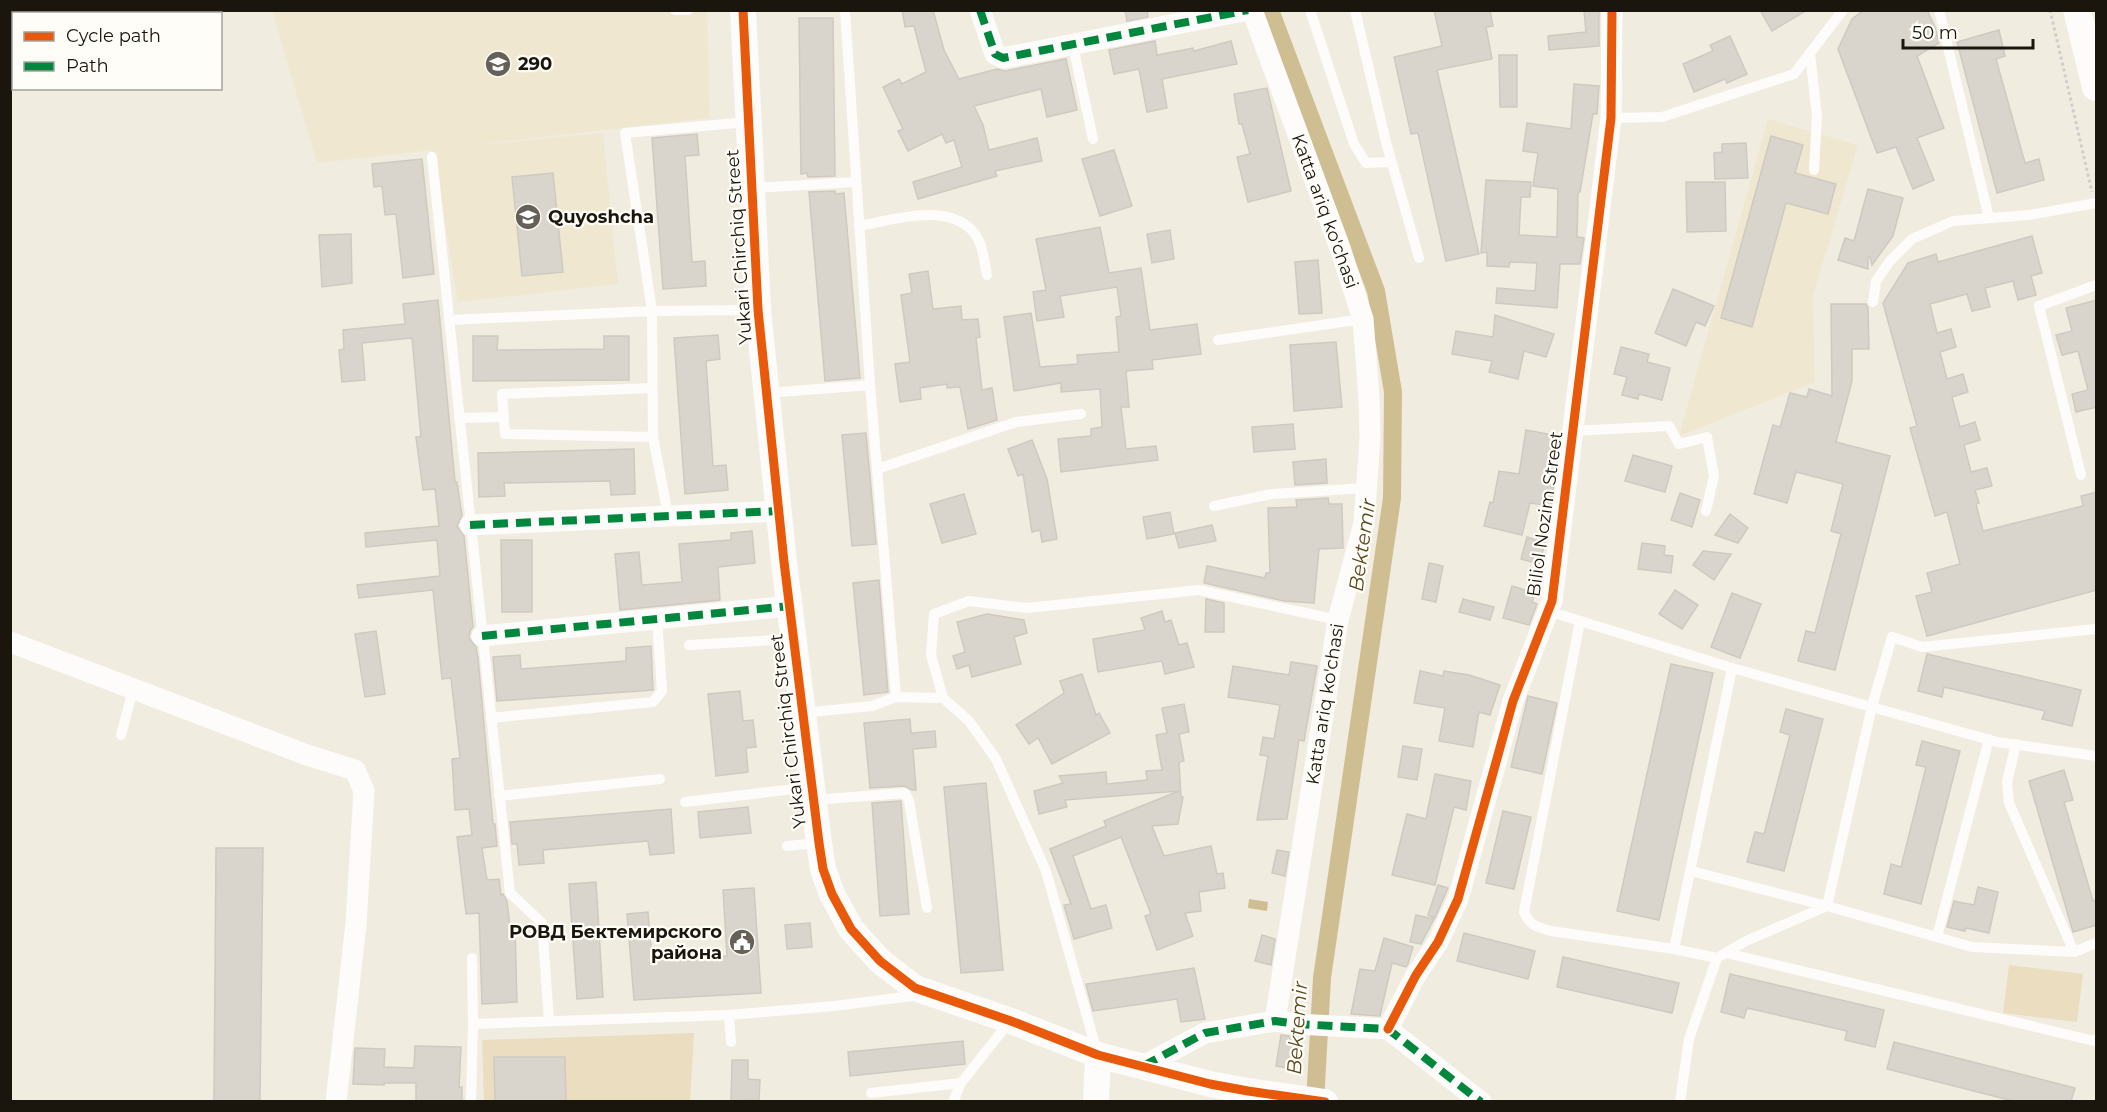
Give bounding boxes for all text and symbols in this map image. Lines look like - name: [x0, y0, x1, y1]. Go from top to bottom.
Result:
- legend: [12, 12, 222, 90]
- scale bar: [1903, 12, 2034, 50]
- text: 50 m: [1912, 22, 1958, 44]
- text: Cycle path: [66, 25, 161, 47]
- school or university icon: 290: [483, 49, 513, 79]
- place label: 290: [518, 53, 552, 75]
- text: Path: [66, 55, 109, 77]
- street label: Katta ariq ko'chasi: [1287, 131, 1363, 291]
- street label: Yukari Chirchiq Street: [721, 149, 757, 345]
- school or university icon: Quyoshcha: [513, 202, 543, 232]
- place label: Quyoshcha: [548, 206, 654, 228]
- street label: Biliol Nozim Street: [1522, 430, 1568, 598]
- water label: Bektemir: [1344, 496, 1381, 593]
- street label: Katta ariq ko'chasi: [1301, 622, 1349, 786]
- street label: Yukari Chirchiq Street: [765, 632, 811, 830]
- place label: РОВД Бектемирского района: [509, 921, 722, 964]
- public building icon: РОВД Бектемирского района: [727, 927, 757, 957]
- water label: Bektemir: [1282, 980, 1312, 1075]

